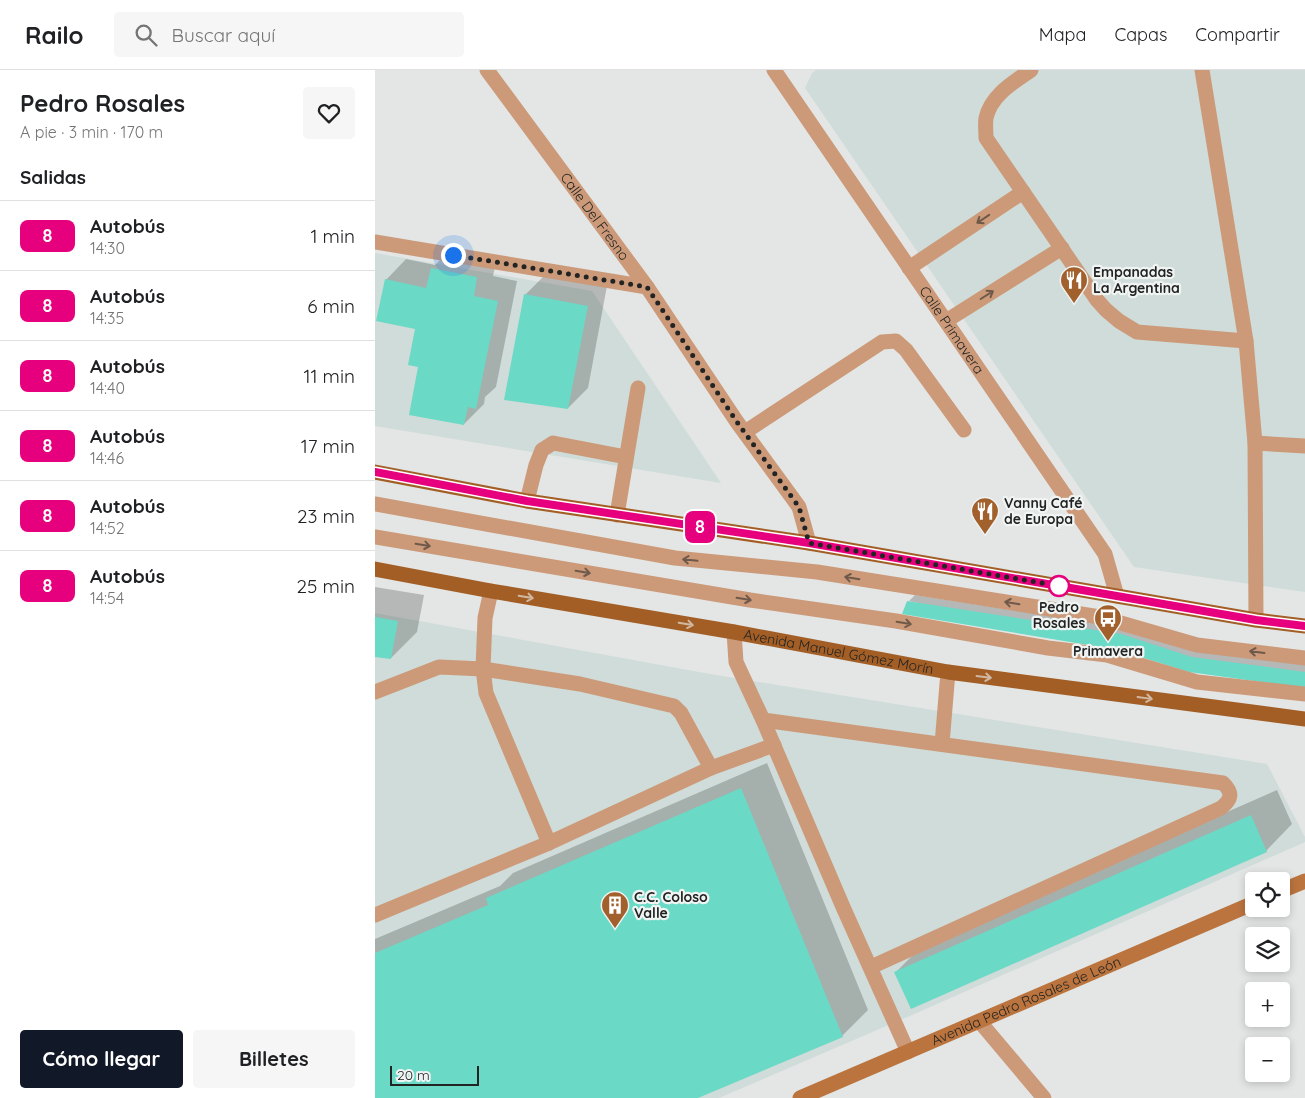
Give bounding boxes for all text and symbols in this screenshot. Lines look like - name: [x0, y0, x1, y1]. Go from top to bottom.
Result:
- search box: [114, 12, 464, 57]
- text: Railo: [25, 20, 84, 50]
- icon: search: [132, 21, 160, 49]
- text: Buscar aquí: [172, 23, 275, 47]
- text: Mapa: [1039, 23, 1086, 46]
- text: Capas: [1114, 23, 1167, 46]
- text: Compartir: [1195, 23, 1280, 46]
- button: heart: [303, 87, 355, 139]
- text: Pedro Rosales: [20, 88, 185, 118]
- text: A pie · 3 min · 170 m: [20, 122, 163, 142]
- text: Salidas: [20, 165, 86, 189]
- street label: Calle Del Fresno: [557, 169, 633, 264]
- text: Autobús: [90, 214, 165, 238]
- one-way arrow: [976, 214, 990, 224]
- text: 8: [43, 224, 52, 247]
- text: 1 min: [310, 224, 355, 248]
- text: 14:30: [90, 238, 125, 258]
- your location: [441, 243, 466, 268]
- place label: Empanadas La Argentina: [1093, 263, 1180, 297]
- restaurant icon: Empanadas La Argentina: [1059, 265, 1089, 304]
- street label: Calle Primavera: [915, 283, 988, 377]
- text: Autobús: [90, 284, 165, 308]
- one-way arrow: [979, 290, 993, 300]
- text: 8: [43, 294, 52, 317]
- text: 6 min: [307, 294, 355, 318]
- text: 14:35: [90, 308, 124, 328]
- text: Autobús: [90, 354, 165, 378]
- text: 8: [43, 364, 52, 387]
- text: 11 min: [303, 364, 355, 388]
- text: 14:40: [90, 378, 125, 398]
- text: Autobús: [90, 424, 165, 448]
- text: 8: [43, 434, 52, 457]
- text: 17 min: [301, 434, 355, 458]
- text: 14:46: [90, 448, 124, 468]
- text: Autobús: [90, 494, 165, 518]
- place label: Vanny Café de Europa: [1004, 494, 1082, 528]
- restaurant icon: Vanny Café de Europa: [970, 496, 1000, 535]
- text: 8: [43, 504, 52, 527]
- text: 23 min: [297, 504, 355, 528]
- line badge: 8: [684, 511, 716, 543]
- text: 8: [695, 515, 705, 538]
- text: 14:52: [90, 518, 125, 538]
- one-way arrow: [415, 541, 431, 551]
- one-way arrow: [682, 555, 698, 565]
- text: Autobús: [90, 564, 165, 588]
- one-way arrow: [575, 567, 591, 577]
- one-way arrow: [844, 572, 860, 582]
- text: 8: [43, 574, 52, 597]
- text: 25 min: [297, 574, 355, 598]
- marker: Pedro Rosales: [1048, 575, 1070, 597]
- text: 14:54: [90, 588, 124, 608]
- one-way arrow: [518, 592, 534, 602]
- one-way arrow: [735, 594, 751, 604]
- one-way arrow: [1005, 598, 1021, 608]
- place label: Pedro Rosales: [1033, 598, 1086, 632]
- bus stop icon: Primavera: [1093, 603, 1123, 642]
- one-way arrow: [896, 618, 912, 628]
- one-way arrow: [678, 619, 694, 629]
- street label: Avenida Manuel Gómez Morín: [742, 625, 935, 678]
- place label: Primavera: [1073, 642, 1143, 660]
- one-way arrow: [1249, 647, 1265, 657]
- one-way arrow: [976, 672, 992, 682]
- one-way arrow: [1137, 693, 1153, 703]
- map controls: [1245, 872, 1290, 1082]
- button: locate: [1245, 872, 1290, 917]
- place label: C.C. Coloso Valle: [634, 888, 708, 922]
- building icon: C.C. Coloso Valle: [600, 890, 630, 929]
- button: layers: [1245, 927, 1290, 972]
- street label: Avenida Pedro Rosales de León: [929, 952, 1123, 1050]
- button: +: [1245, 982, 1290, 1027]
- button: Cómo llegar: [20, 1030, 183, 1088]
- button: Billetes: [193, 1030, 355, 1088]
- button: −: [1245, 1037, 1290, 1082]
- scale bar: [390, 1063, 479, 1086]
- text: 20 m: [397, 1066, 430, 1084]

